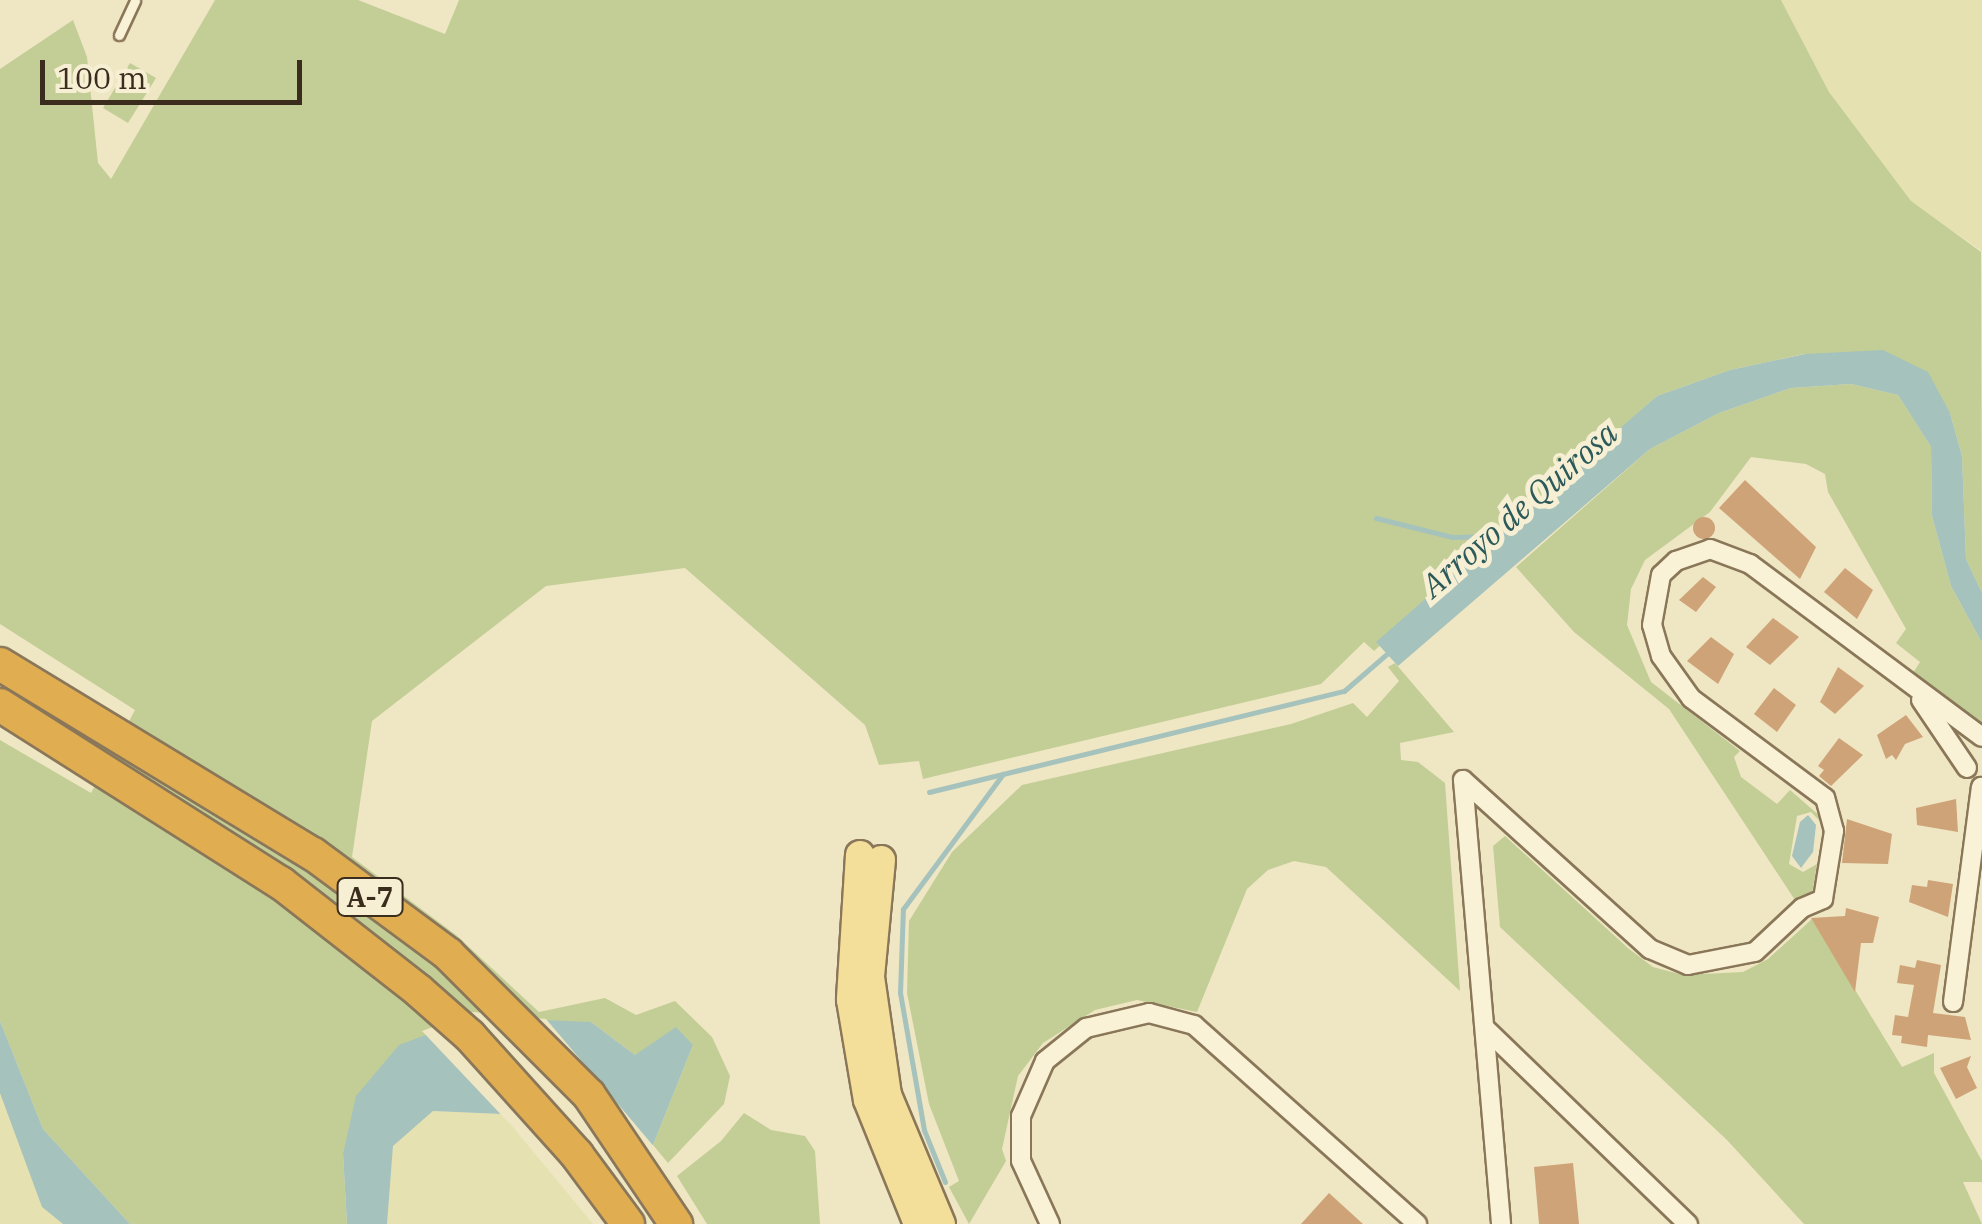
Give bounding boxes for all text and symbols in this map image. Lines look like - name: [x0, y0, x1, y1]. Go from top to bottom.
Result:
- scale bar: [45, 40, 308, 102]
- text: 100 m: [57, 58, 147, 97]
- water label: Arroyo de Quirosa: [1413, 413, 1625, 605]
- road number: A-7: [335, 874, 405, 920]

